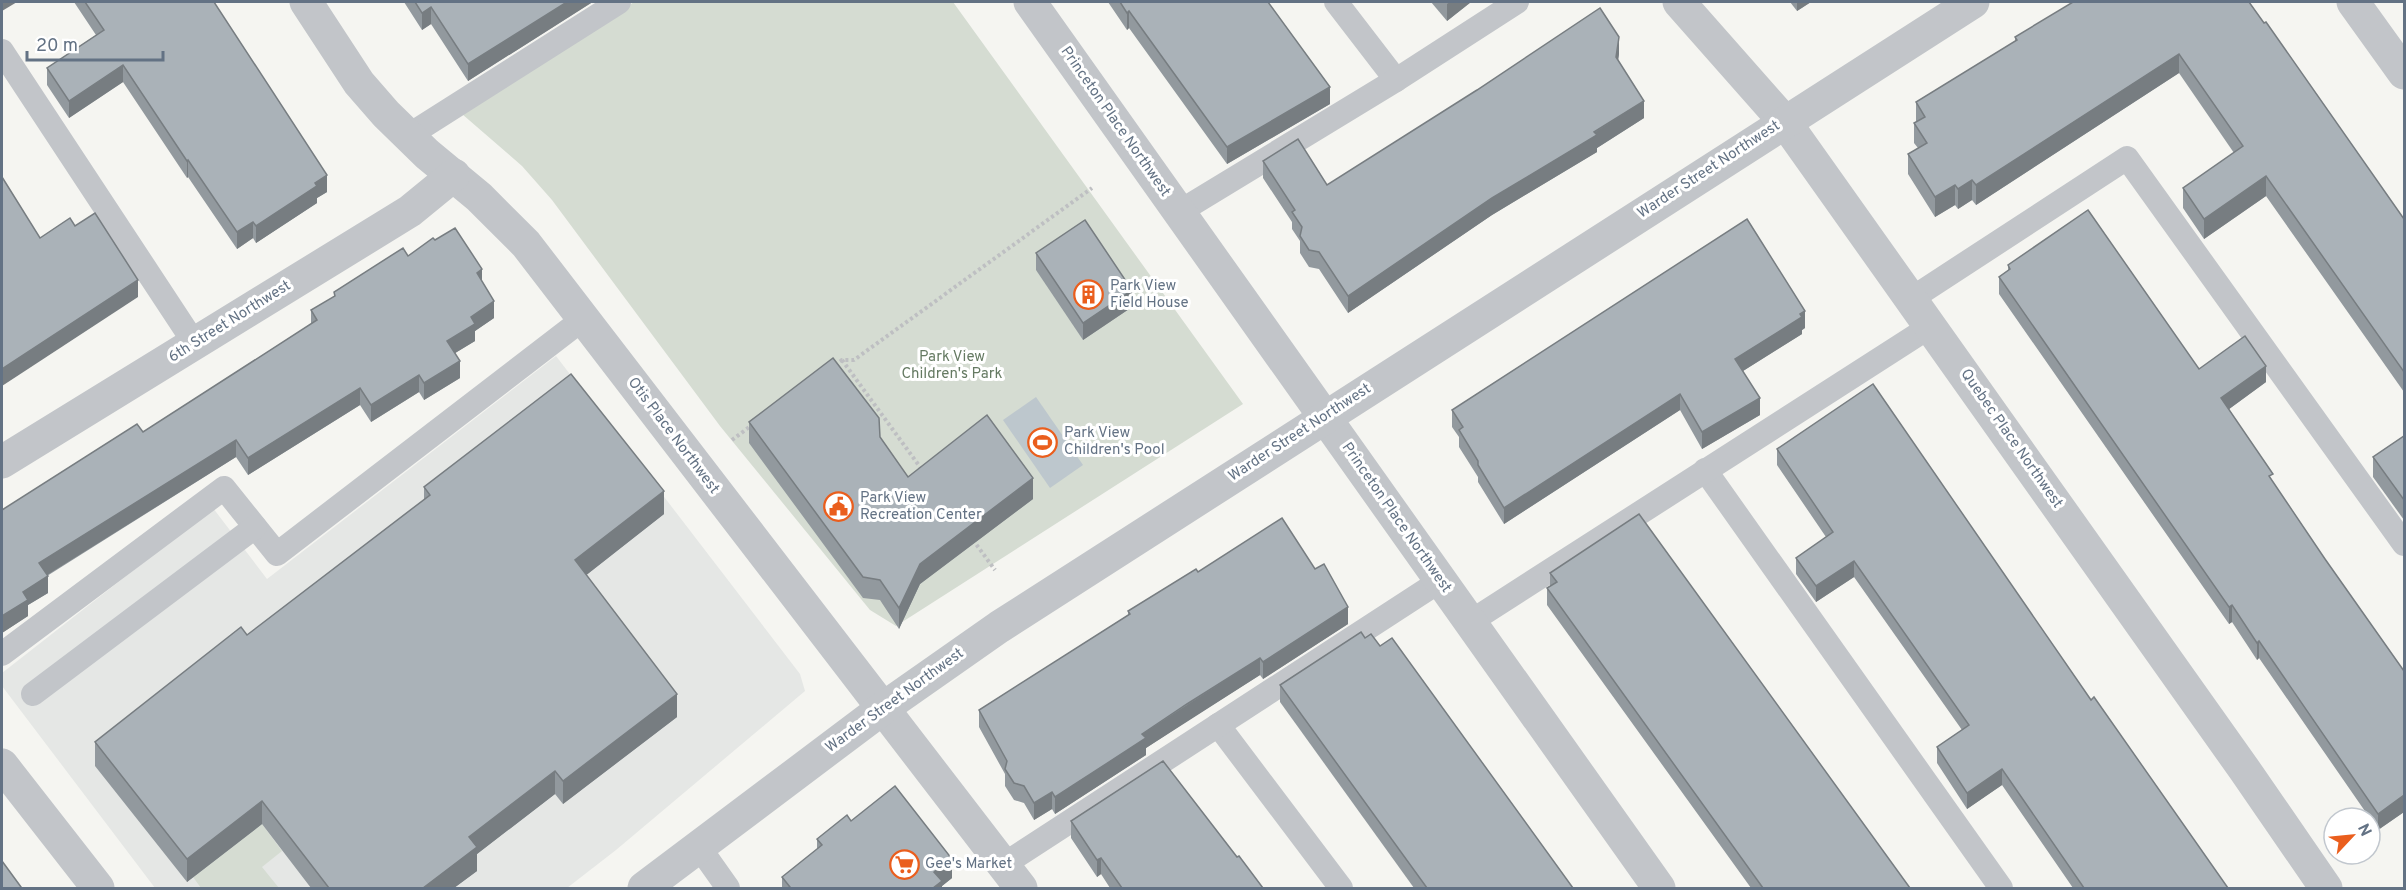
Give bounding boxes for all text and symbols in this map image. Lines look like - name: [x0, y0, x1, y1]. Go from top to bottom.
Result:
- scale bar: [27, 24, 164, 62]
- text: 20 m: [36, 35, 78, 58]
- street label: Princeton Place Northwest: [1056, 43, 1174, 201]
- street label: Warder Street Northwest: [1634, 117, 1784, 223]
- street label: 6th Street Northwest: [165, 277, 295, 367]
- place label: Park View Field House: [1110, 277, 1189, 313]
- building icon: Park View Field House: [1073, 279, 1105, 311]
- park label: Park View Children's Park: [901, 348, 1003, 384]
- street label: Quebec Place Northwest: [1956, 366, 2066, 512]
- street label: Otis Place Northwest: [623, 374, 723, 498]
- street label: Warder Street Northwest: [1225, 380, 1375, 486]
- place label: Park View Children's Pool: [1064, 424, 1165, 460]
- sports icon: Park View Children's Pool: [1027, 426, 1059, 458]
- street label: Princeton Place Northwest: [1337, 439, 1455, 597]
- place label: Park View Recreation Center: [860, 489, 982, 525]
- public building icon: Park View Recreation Center: [823, 491, 855, 523]
- street label: Warder Street Northwest: [822, 644, 968, 758]
- north arrow: [2322, 806, 2382, 866]
- text: N: [2352, 821, 2375, 840]
- supermarket icon: Gee's Market: [888, 848, 920, 880]
- place label: Gee's Market: [925, 855, 1012, 874]

